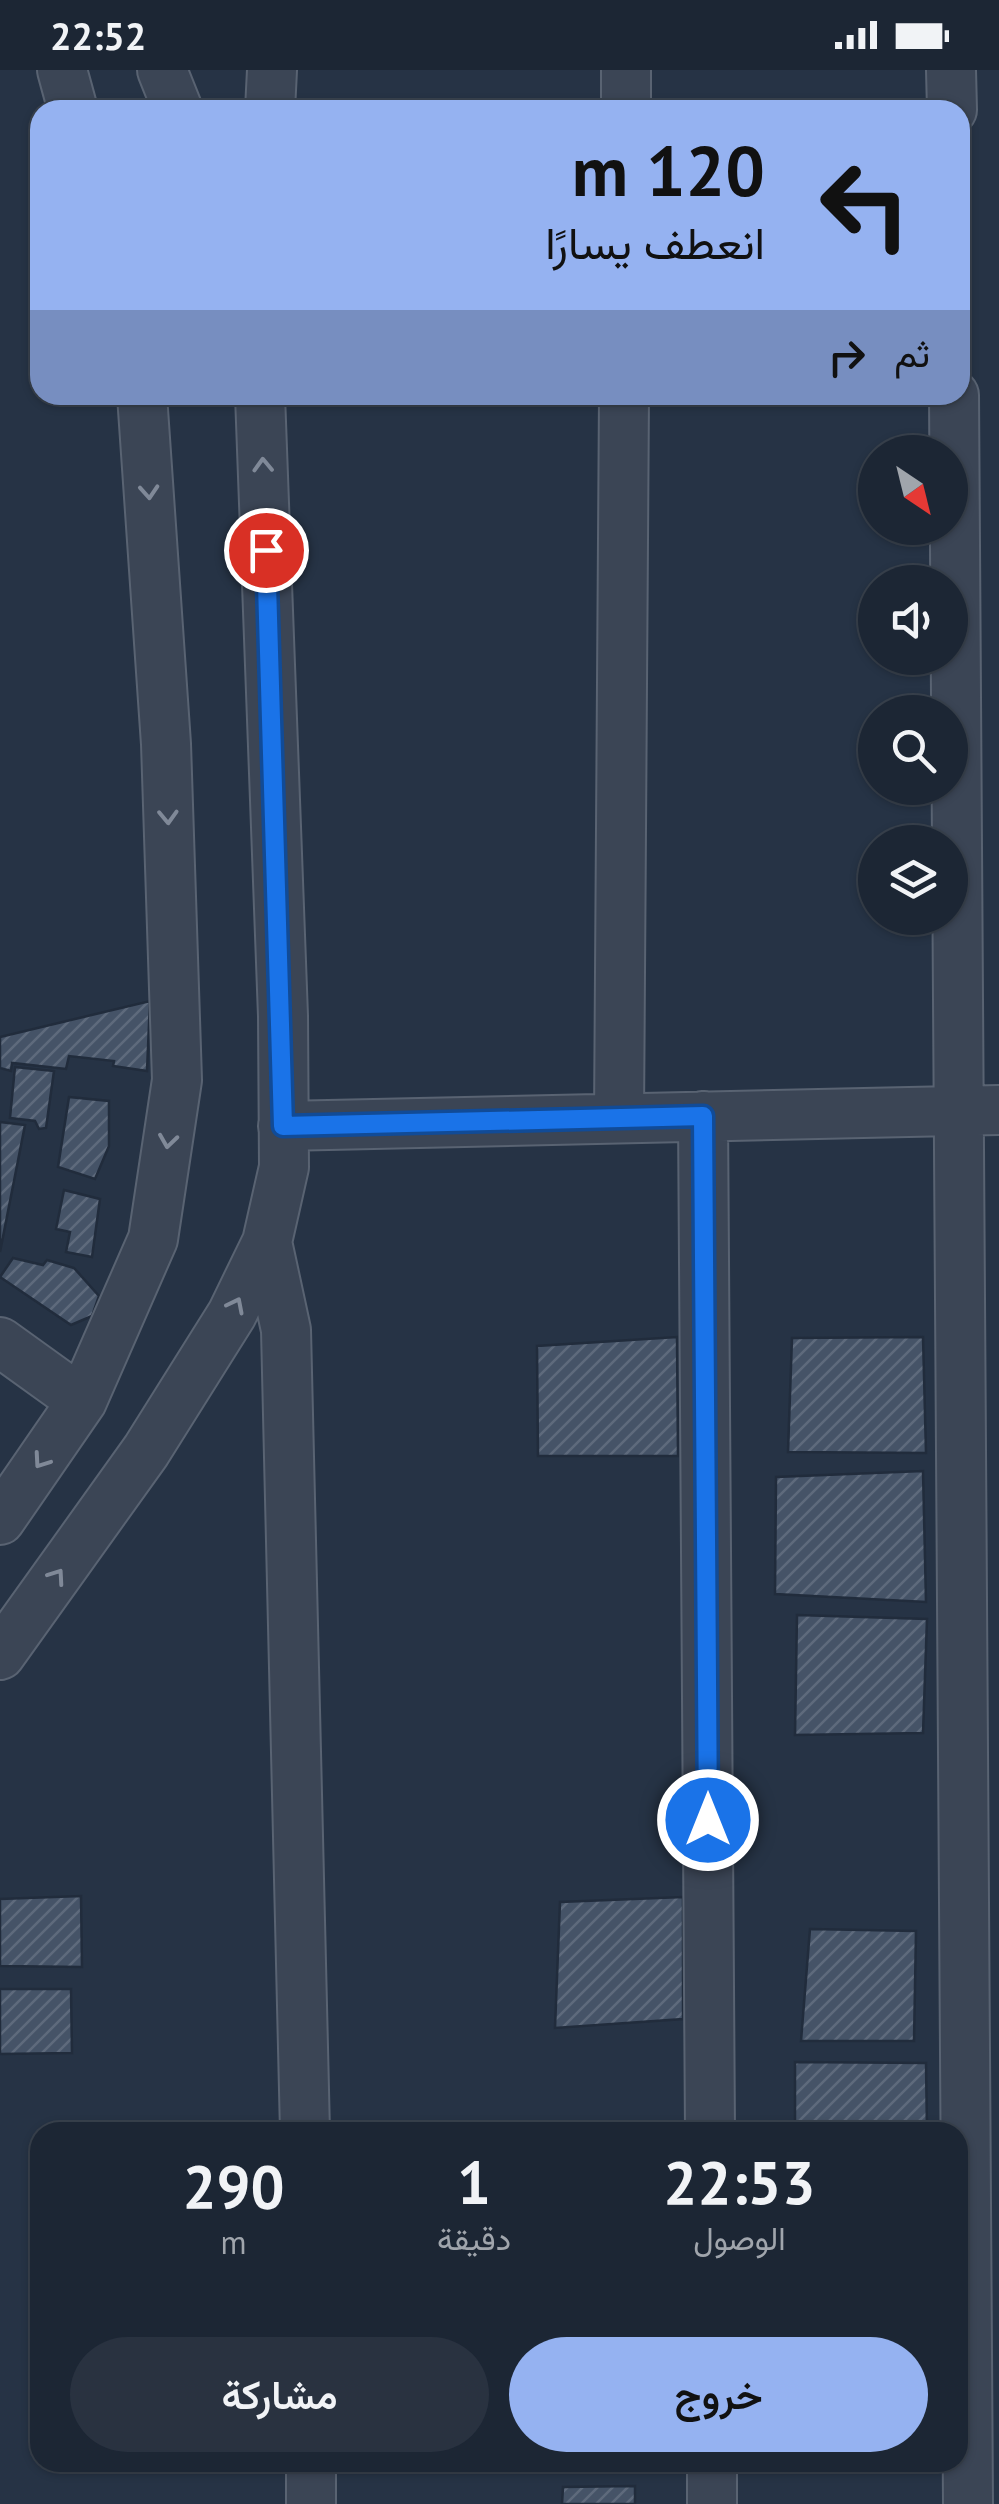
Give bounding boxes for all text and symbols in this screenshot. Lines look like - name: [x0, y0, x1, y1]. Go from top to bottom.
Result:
- text: 22:52: [50, 11, 146, 60]
- text: 120 m: [572, 125, 765, 215]
- icon: left: [800, 140, 930, 270]
- text: انعطف يسارًا: [545, 213, 765, 271]
- text: ثم: [894, 328, 930, 377]
- icon: right: [819, 330, 874, 385]
- north arrow: [858, 435, 968, 545]
- map controls: [858, 435, 968, 935]
- one-way arrow: [252, 456, 273, 472]
- one-way arrow: [137, 485, 159, 501]
- pin: [224, 508, 309, 593]
- icon: arrive: [239, 523, 294, 578]
- button: sound: [858, 565, 968, 675]
- button: search: [858, 695, 968, 805]
- one-way arrow: [158, 809, 179, 825]
- button: layers: [858, 825, 968, 935]
- one-way arrow: [158, 1133, 179, 1149]
- one-way arrow: [224, 1298, 243, 1316]
- one-way arrow: [35, 1449, 53, 1468]
- one-way arrow: [44, 1568, 63, 1587]
- position arrow: [656, 1768, 760, 1872]
- text: 1: [457, 2143, 491, 2221]
- text: 22:53: [663, 2143, 816, 2221]
- text: 290: [182, 2147, 284, 2225]
- text: دقيقة: [437, 2217, 511, 2259]
- text: الوصول: [693, 2217, 786, 2259]
- text: m: [220, 2221, 246, 2263]
- button: مشاركة: [70, 2337, 489, 2452]
- button: خروج: [509, 2337, 928, 2452]

